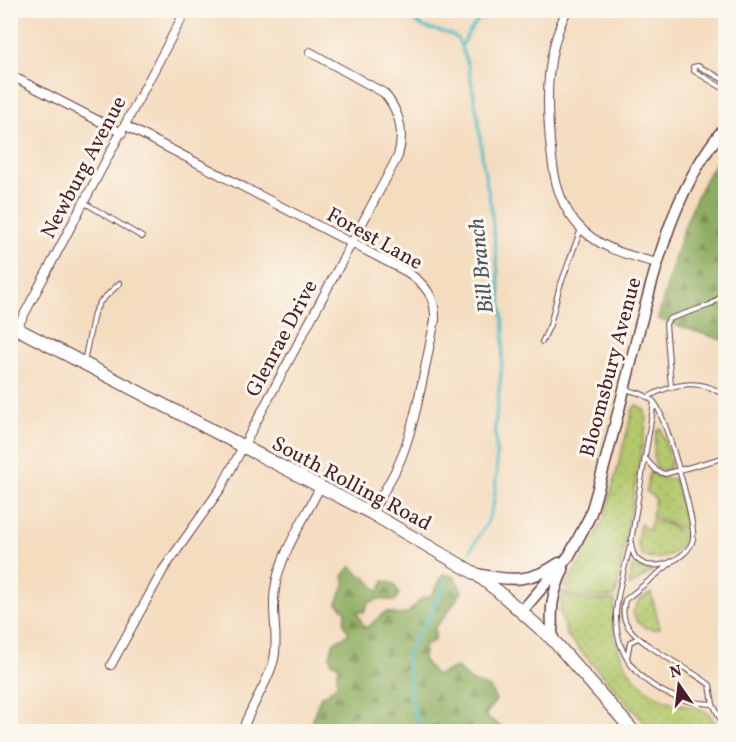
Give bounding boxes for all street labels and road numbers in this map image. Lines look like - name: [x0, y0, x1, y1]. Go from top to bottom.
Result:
- street label: Newburg Avenue: [35, 91, 134, 244]
- street label: Forest Lane: [321, 201, 428, 278]
- street label: Bloomsbury Avenue: [573, 274, 649, 461]
- street label: Glenrae Drive: [239, 275, 325, 402]
- street label: South Rolling Road: [266, 430, 436, 539]

